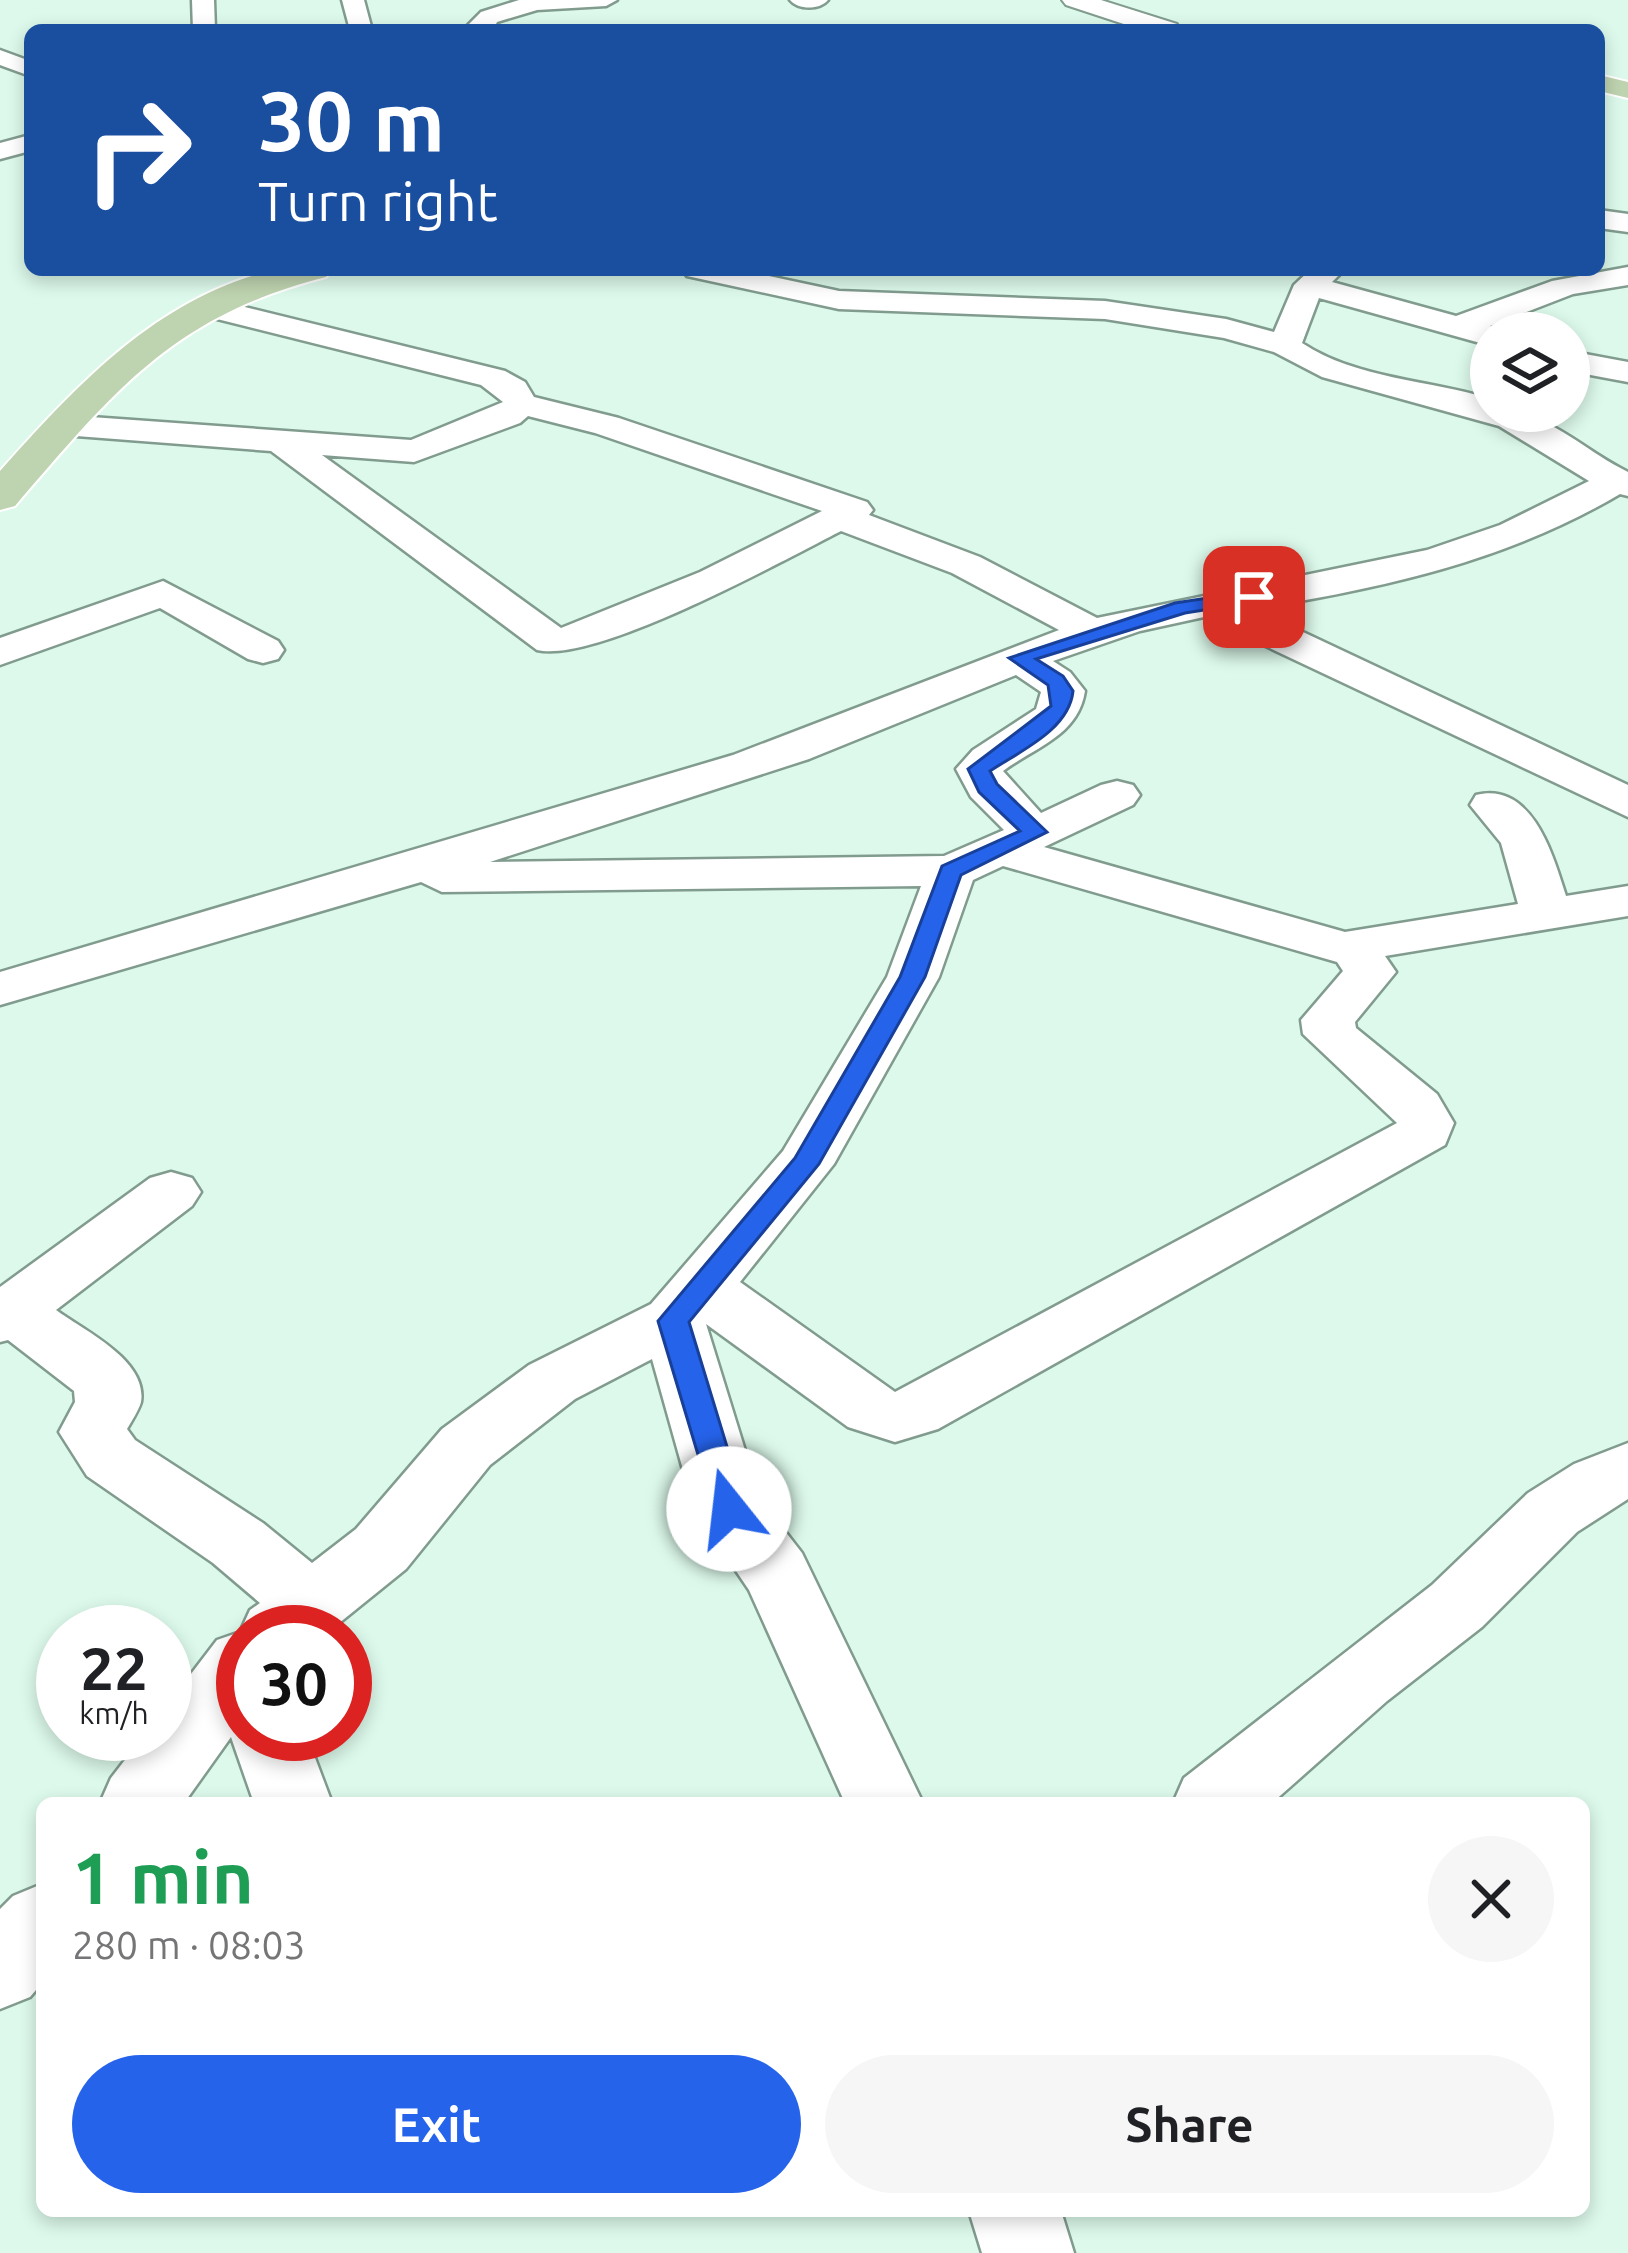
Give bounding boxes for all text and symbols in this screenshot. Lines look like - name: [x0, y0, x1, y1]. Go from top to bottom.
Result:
- icon: right: [60, 72, 216, 228]
- text: 30 m: [258, 73, 445, 167]
- text: Turn right: [258, 171, 498, 231]
- map controls: [1470, 312, 1590, 432]
- button: layers: [1470, 312, 1590, 432]
- pin: [1203, 546, 1305, 648]
- icon: arrive: [1221, 564, 1287, 630]
- position arrow: [666, 1446, 792, 1572]
- speed limit sign: 30: [216, 1605, 372, 1761]
- text: 22: [80, 1634, 148, 1701]
- text: km/h: [79, 1696, 149, 1730]
- button: close: [1428, 1836, 1554, 1962]
- text: 1 min: [72, 1837, 254, 1918]
- text: 280 m · 08:03: [72, 1923, 306, 1966]
- button: Exit: [72, 2055, 801, 2193]
- button: Share: [825, 2055, 1554, 2193]

